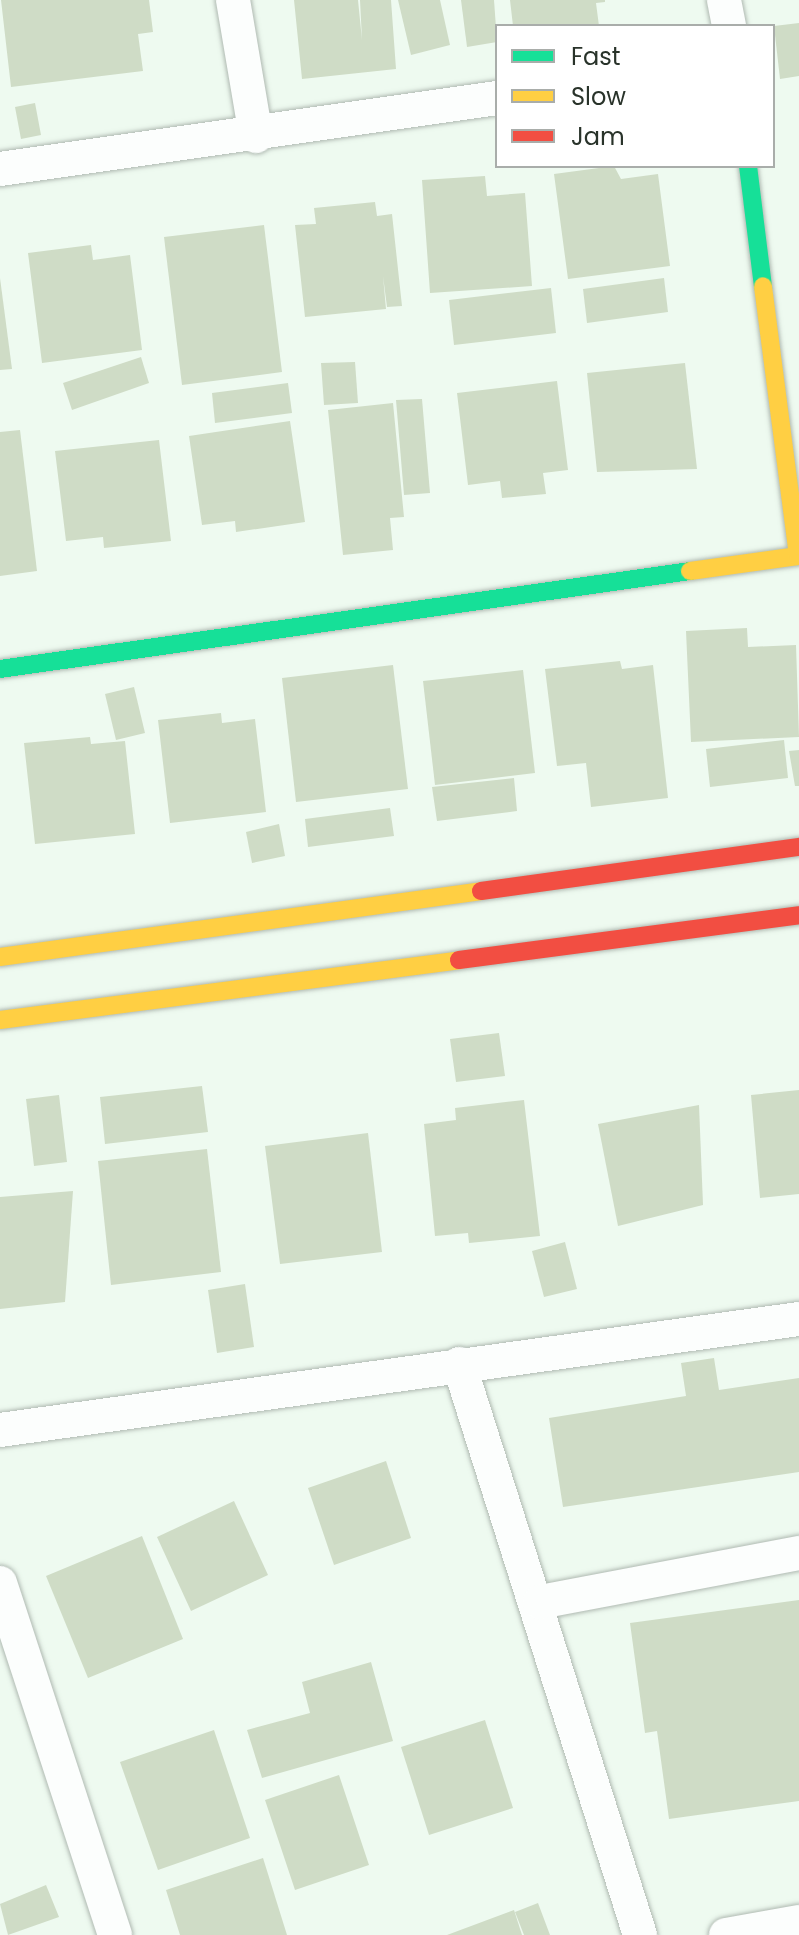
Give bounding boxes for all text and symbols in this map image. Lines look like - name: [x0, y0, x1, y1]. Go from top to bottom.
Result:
- legend: [495, 24, 775, 168]
- text: Fast: [571, 40, 621, 73]
- text: Slow: [571, 80, 626, 113]
- text: Jam: [571, 120, 625, 153]

